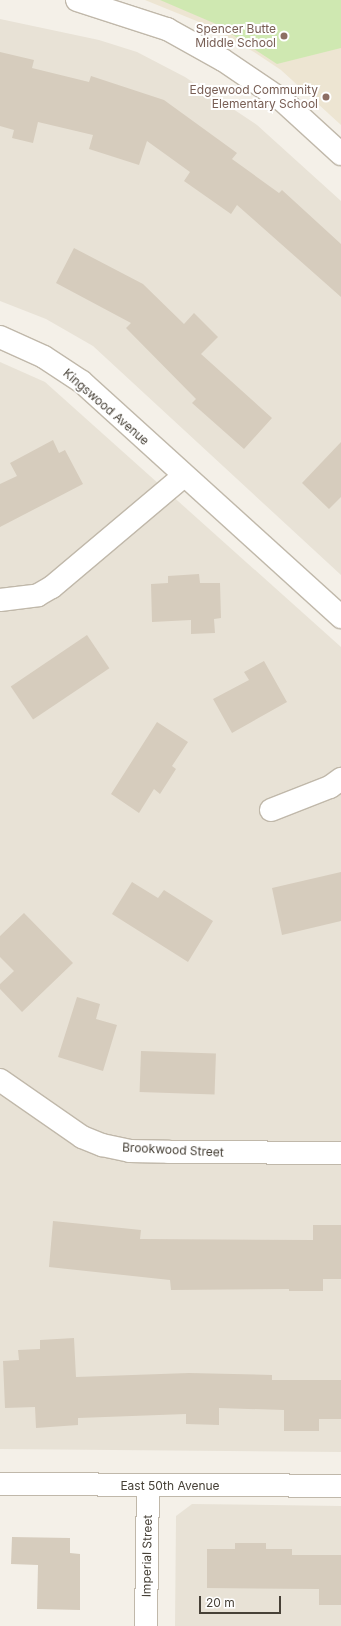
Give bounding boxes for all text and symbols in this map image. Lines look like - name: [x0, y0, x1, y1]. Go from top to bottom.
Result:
- place label: Spencer Butte Middle School: [195, 22, 276, 50]
- marker: Spencer Butte Middle School: [279, 31, 289, 41]
- place label: Edgewood Community Elementary School: [190, 83, 318, 111]
- marker: Edgewood Community Elementary School: [321, 92, 331, 102]
- street label: Kingswood Avenue: [60, 366, 152, 448]
- street label: Brookwood Street: [122, 1140, 224, 1160]
- street label: East 50th Avenue: [120, 1479, 220, 1493]
- street label: Imperial Street: [139, 1515, 155, 1597]
- scale bar: [201, 1588, 283, 1614]
- text: 20 m: [206, 1595, 235, 1610]

